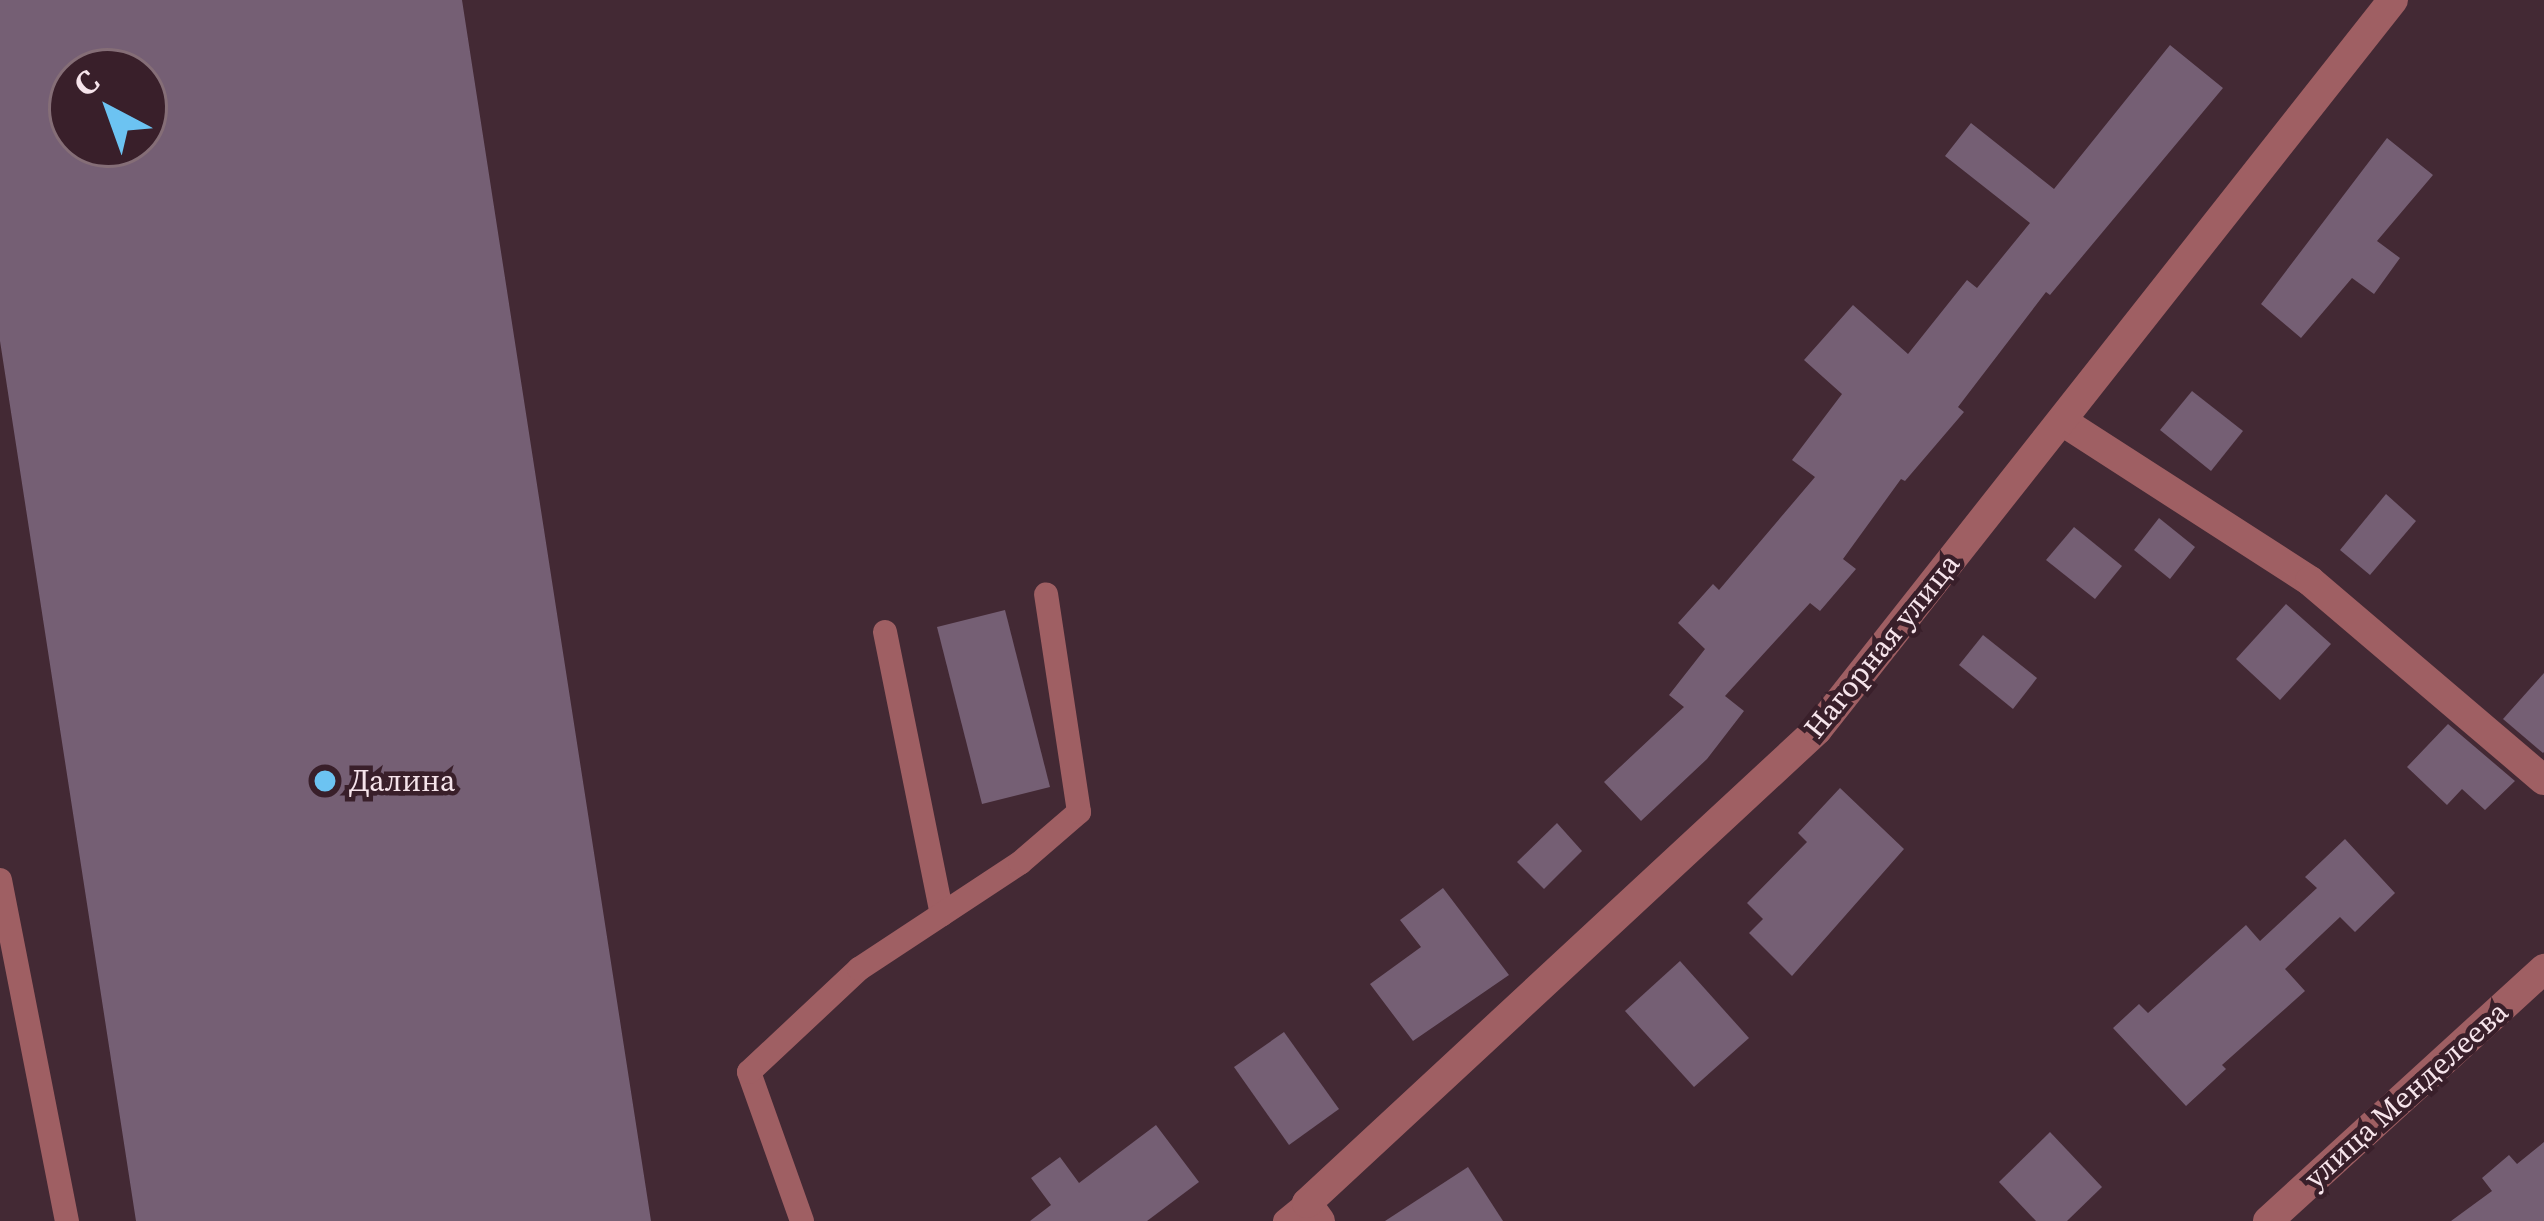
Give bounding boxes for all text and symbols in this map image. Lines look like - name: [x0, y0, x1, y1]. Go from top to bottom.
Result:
- north arrow: [48, 48, 168, 168]
- text: С: [64, 59, 109, 106]
- street label: Нагорная улица: [1797, 547, 1967, 745]
- place label: Далина: [349, 763, 455, 799]
- marker: Далина: [312, 768, 338, 794]
- street label: улица Менделеева: [2297, 994, 2515, 1196]

